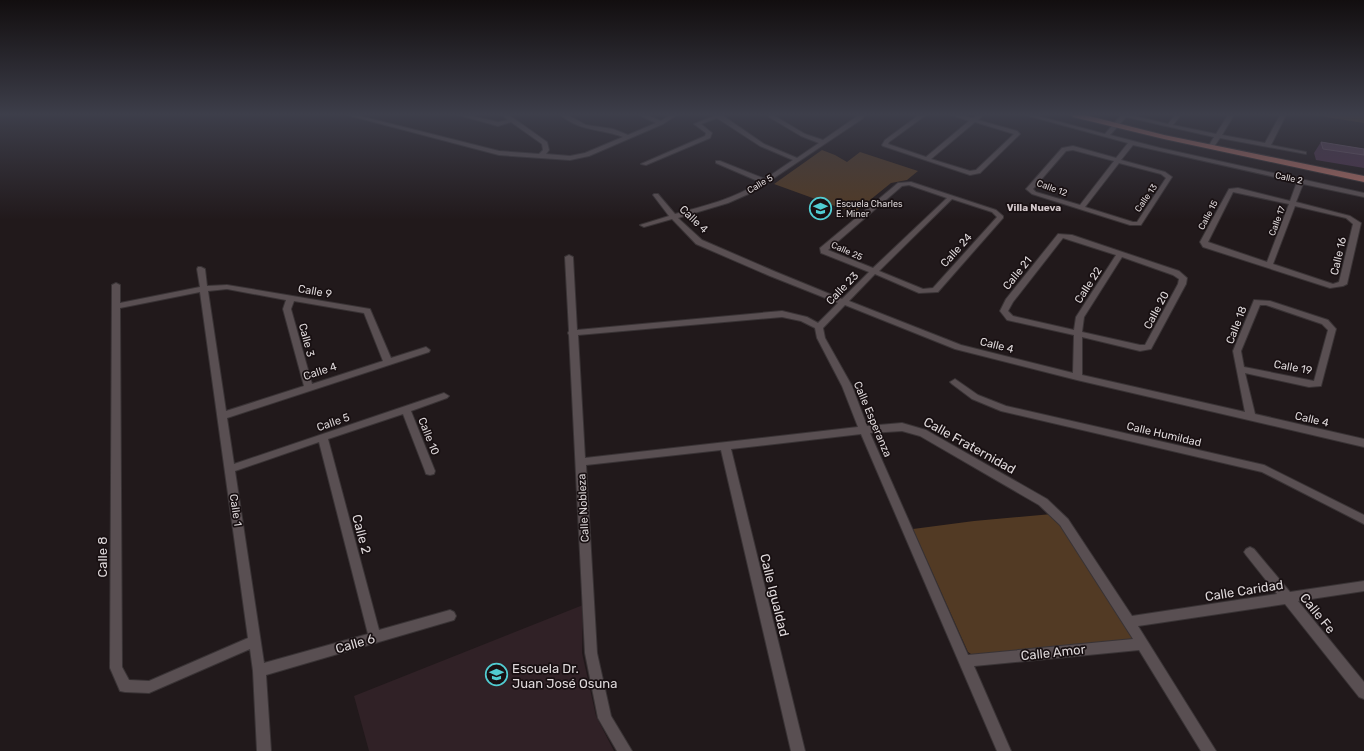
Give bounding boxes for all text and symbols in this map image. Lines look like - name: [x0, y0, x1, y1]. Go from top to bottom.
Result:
- street label: Calle 2: [1274, 170, 1304, 186]
- street label: Calle 5: [745, 173, 775, 195]
- street label: Calle 12: [1035, 178, 1069, 198]
- street label: Calle 13: [1133, 182, 1159, 214]
- school or university icon: Escuela Charles E. Miner: [808, 196, 834, 222]
- place label: Escuela Charles E. Miner: [836, 199, 903, 219]
- street label: Calle 15: [1196, 199, 1220, 231]
- district label: Villa Nueva: [1007, 202, 1061, 214]
- street label: Calle 4: [677, 203, 711, 236]
- street label: Calle 17: [1267, 204, 1287, 237]
- street label: Calle 24: [938, 231, 975, 270]
- street label: Calle 16: [1328, 235, 1349, 277]
- street label: Calle 25: [830, 240, 864, 262]
- street label: Calle 21: [1000, 254, 1035, 292]
- street label: Calle 22: [1072, 265, 1105, 306]
- street label: Calle 23: [824, 269, 861, 307]
- street label: Calle 9: [297, 282, 333, 301]
- street label: Calle 20: [1141, 289, 1172, 331]
- street label: Calle 18: [1223, 304, 1250, 346]
- street label: Calle 3: [296, 322, 317, 359]
- street label: Calle 4: [979, 335, 1015, 356]
- street label: Calle 19: [1273, 358, 1313, 377]
- street label: Calle 4: [302, 360, 339, 383]
- street label: Calle Esperanza: [851, 379, 894, 459]
- street label: Calle 4: [1294, 409, 1330, 430]
- street label: Calle 5: [315, 411, 352, 434]
- street label: Calle Fraternidad: [921, 414, 1018, 477]
- street label: Calle 10: [415, 416, 442, 457]
- street label: Calle Humildad: [1125, 420, 1203, 449]
- street label: Calle Nobleza: [575, 473, 592, 543]
- street label: Calle 1: [227, 493, 244, 527]
- street label: Calle 2: [349, 513, 374, 556]
- street label: Calle 8: [95, 537, 110, 577]
- street label: Calle Igualdad: [756, 552, 792, 638]
- street label: Calle Caridad: [1204, 577, 1284, 604]
- street label: Calle Fe: [1297, 590, 1338, 636]
- street label: Calle 6: [334, 631, 377, 656]
- street label: Calle Amor: [1020, 642, 1086, 663]
- place label: Escuela Dr. Juan José Osuna: [512, 661, 617, 691]
- school or university icon: Escuela Dr. Juan José Osuna: [484, 662, 510, 688]

